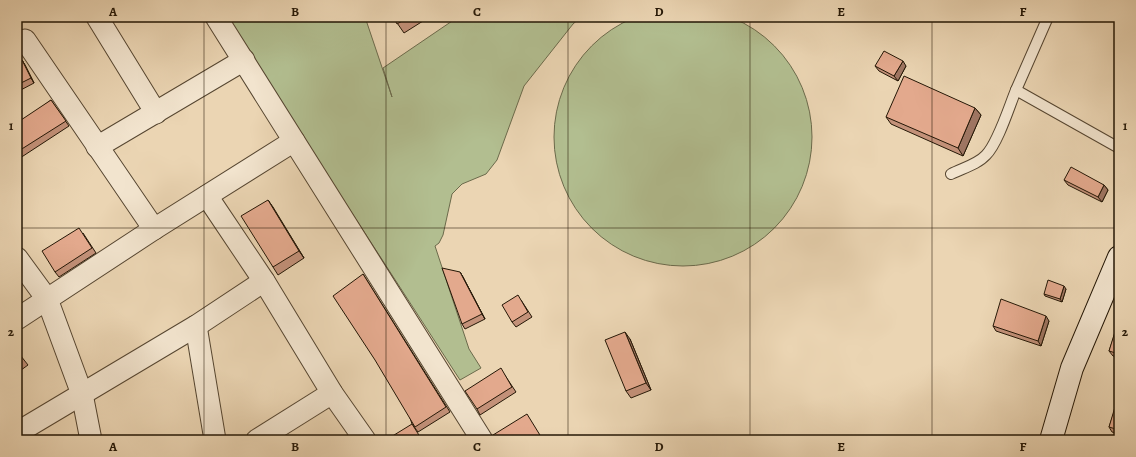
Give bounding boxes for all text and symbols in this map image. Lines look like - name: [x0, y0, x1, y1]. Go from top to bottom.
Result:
- text: A: [108, 3, 118, 20]
- text: B: [291, 3, 299, 20]
- text: C: [473, 3, 481, 20]
- text: D: [654, 3, 664, 20]
- text: E: [837, 3, 845, 20]
- text: F: [1020, 3, 1027, 20]
- text: 1: [9, 117, 14, 134]
- text: 1: [1123, 117, 1128, 134]
- text: 2: [8, 323, 15, 340]
- text: 2: [1122, 323, 1129, 340]
- text: A: [108, 438, 118, 455]
- text: B: [291, 438, 299, 455]
- text: C: [473, 438, 481, 455]
- text: D: [654, 438, 664, 455]
- text: E: [837, 438, 845, 455]
- text: F: [1020, 438, 1027, 455]

